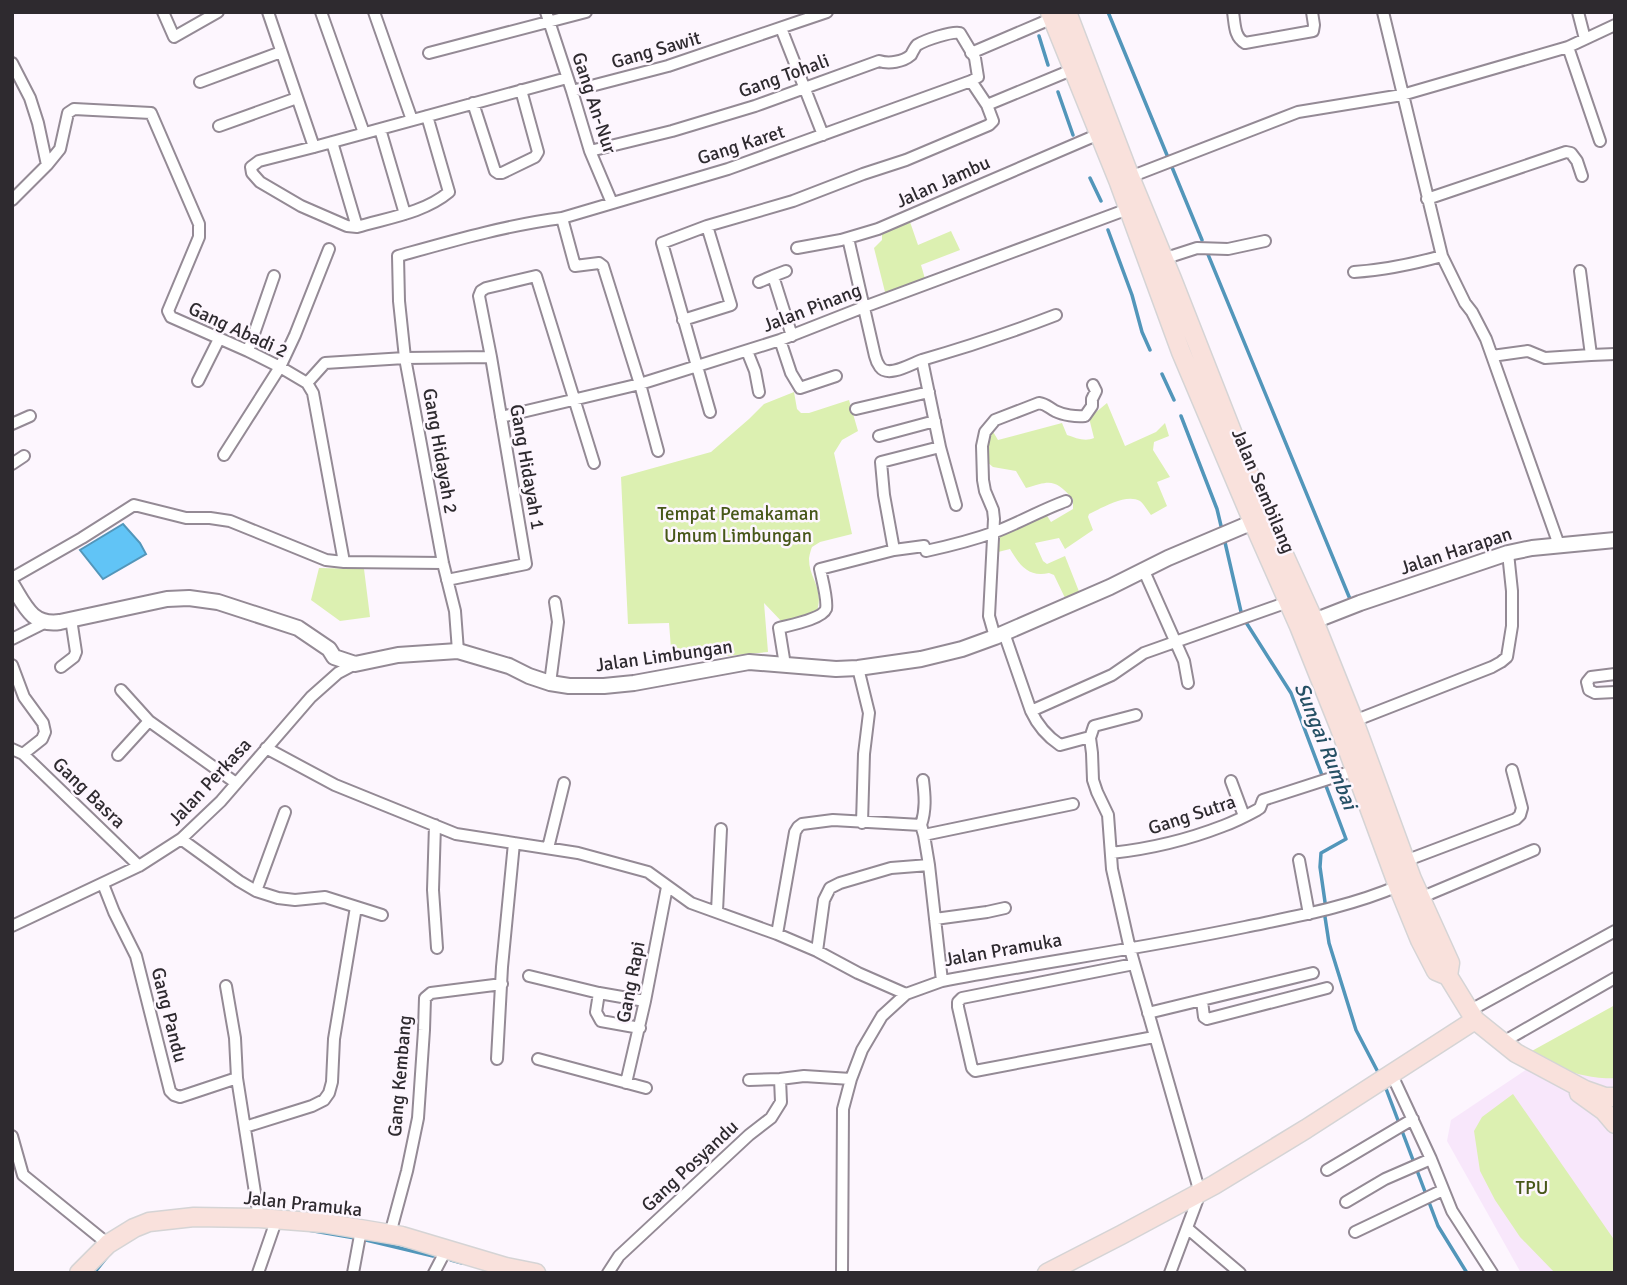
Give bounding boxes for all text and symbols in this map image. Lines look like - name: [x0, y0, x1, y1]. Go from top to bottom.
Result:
- street label: Gang Sawit: [608, 26, 704, 74]
- street label: Gang An-Nur: [566, 49, 622, 157]
- street label: Gang Tohali: [735, 49, 833, 103]
- street label: Gang Karet: [694, 120, 788, 170]
- street label: Jalan Jambu: [892, 151, 994, 213]
- street label: Jalan Pinang: [759, 278, 865, 338]
- street label: Gang Abadi 2: [184, 296, 292, 364]
- street label: Gang Hidayah 2: [417, 386, 463, 516]
- street label: Gang Hidayah 1: [504, 402, 550, 532]
- street label: Jalan Sembilang: [1226, 425, 1300, 557]
- park label: Tempat Pemakaman Umum Limbungan: [657, 502, 819, 548]
- street label: Jalan Harapan: [1397, 522, 1515, 580]
- street label: Jalan Limbungan: [594, 635, 734, 677]
- water label: Sungai Rumbai: [1289, 679, 1364, 815]
- street label: Jalan Perkasa: [163, 733, 257, 831]
- street label: Gang Basra: [47, 752, 131, 834]
- street label: Gang Sutra: [1145, 790, 1239, 840]
- street label: Jalan Pramuka: [942, 928, 1064, 972]
- street label: Gang Rapi: [611, 939, 651, 1025]
- street label: Gang Pandu: [146, 965, 192, 1065]
- street label: Gang Kembang: [383, 1014, 417, 1138]
- street label: Gang Posyandu: [636, 1115, 744, 1217]
- park label: TPU: [1516, 1176, 1548, 1200]
- street label: Jalan Pramuka: [243, 1186, 363, 1222]

